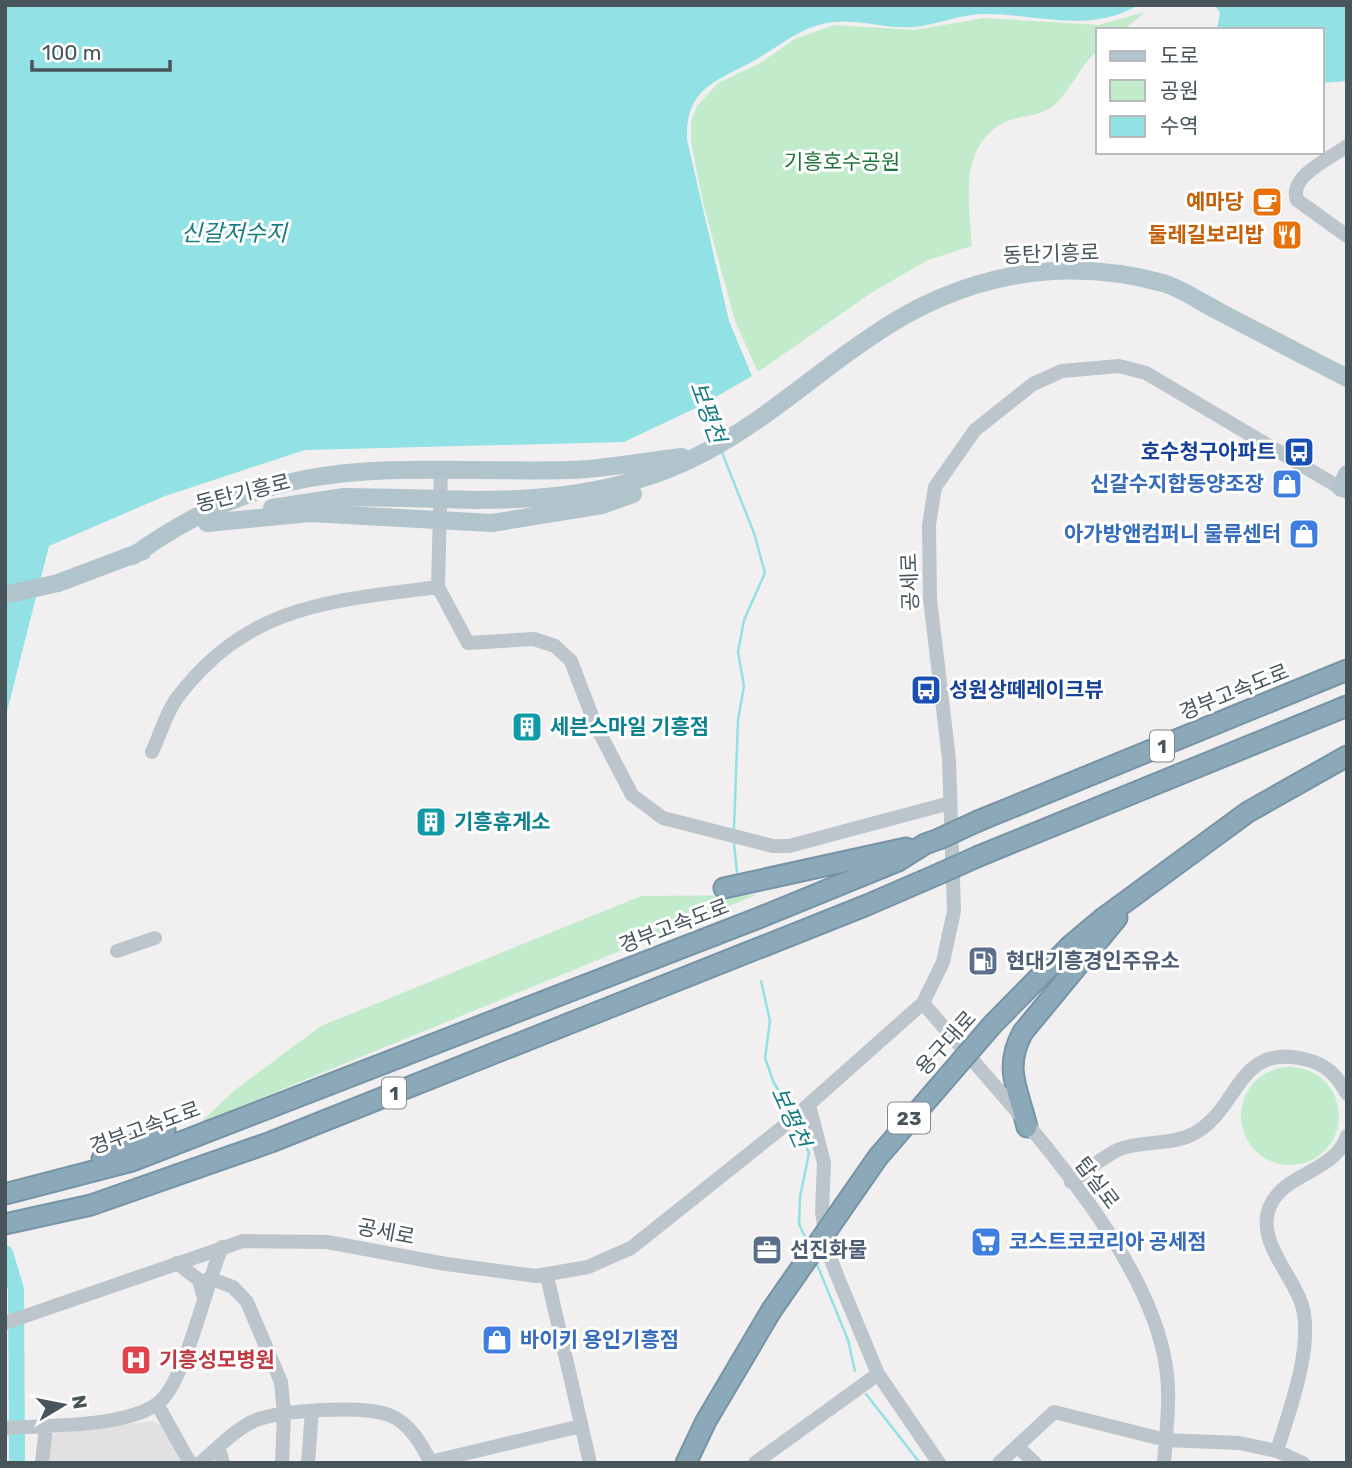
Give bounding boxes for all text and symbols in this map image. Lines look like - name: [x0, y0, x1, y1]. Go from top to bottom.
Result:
- scale bar: [32, 28, 170, 72]
- legend: [1096, 28, 1324, 154]
- text: 100 m: [42, 40, 101, 65]
- text: 도로: [1160, 43, 1199, 68]
- text: 공원: [1160, 78, 1199, 103]
- text: 수역: [1160, 113, 1199, 138]
- park label: 기흥호수공원: [784, 149, 900, 174]
- cafe icon: 예마당: [1250, 185, 1284, 219]
- place label: 예마당: [1186, 189, 1244, 214]
- restaurant icon: 둘레길보리밥: [1270, 218, 1304, 252]
- water label: 신갈저수지: [181, 219, 289, 247]
- place label: 둘레길보리밥: [1148, 222, 1264, 247]
- street label: 동탄기흥로: [1002, 239, 1100, 268]
- water label: 보평천: [684, 377, 733, 449]
- bus stop icon: 호수청구아파트: [1282, 435, 1316, 469]
- place label: 호수청구아파트: [1141, 439, 1276, 464]
- shop icon: 신갈수지합동양조장: [1270, 467, 1304, 501]
- street label: 동탄기흥로: [193, 469, 293, 516]
- place label: 신갈수지합동양조장: [1090, 471, 1264, 496]
- shop icon: 아가방앤컴퍼니 물류센터: [1287, 517, 1321, 551]
- place label: 아가방앤컴퍼니 물류센터: [1064, 521, 1281, 546]
- street label: 공세로: [896, 553, 923, 611]
- street label: 경부고속도로: [1175, 658, 1292, 725]
- bus stop icon: 성원상떼레이크뷰: [909, 673, 943, 707]
- place label: 성원상떼레이크뷰: [949, 677, 1104, 702]
- building icon: 세븐스마일 기흥점: [510, 710, 544, 744]
- place label: 세븐스마일 기흥점: [550, 714, 709, 739]
- road number: 1: [1150, 730, 1174, 762]
- building icon: 기흥휴게소: [414, 805, 448, 839]
- place label: 기흥휴게소: [454, 809, 551, 834]
- street label: 경부고속도로: [615, 893, 732, 958]
- fuel station icon: 현대기흥경인주유소: [966, 944, 1000, 978]
- place label: 현대기흥경인주유소: [1006, 948, 1180, 973]
- street label: 용구대로: [910, 1006, 981, 1080]
- road number: 1: [382, 1078, 406, 1108]
- water label: 보평천: [765, 1082, 818, 1154]
- street label: 경부고속도로: [86, 1096, 204, 1159]
- road number: 23: [888, 1102, 930, 1134]
- street label: 탑실로: [1070, 1152, 1125, 1213]
- street label: 공세로: [355, 1214, 417, 1249]
- supermarket icon: 코스트코코리아 공세점: [969, 1225, 1003, 1259]
- place label: 코스트코코리아 공세점: [1009, 1229, 1207, 1254]
- office icon: 선진화물: [750, 1233, 784, 1267]
- place label: 선진화물: [790, 1237, 867, 1262]
- shop icon: 바이키 용인기흥점: [480, 1323, 514, 1357]
- place label: 바이키 용인기흥점: [520, 1327, 679, 1352]
- hospital icon: 기흥성모병원: [119, 1343, 153, 1377]
- place label: 기흥성모병원: [159, 1347, 275, 1372]
- north arrow: [28, 1370, 98, 1440]
- text: N: [67, 1393, 92, 1411]

